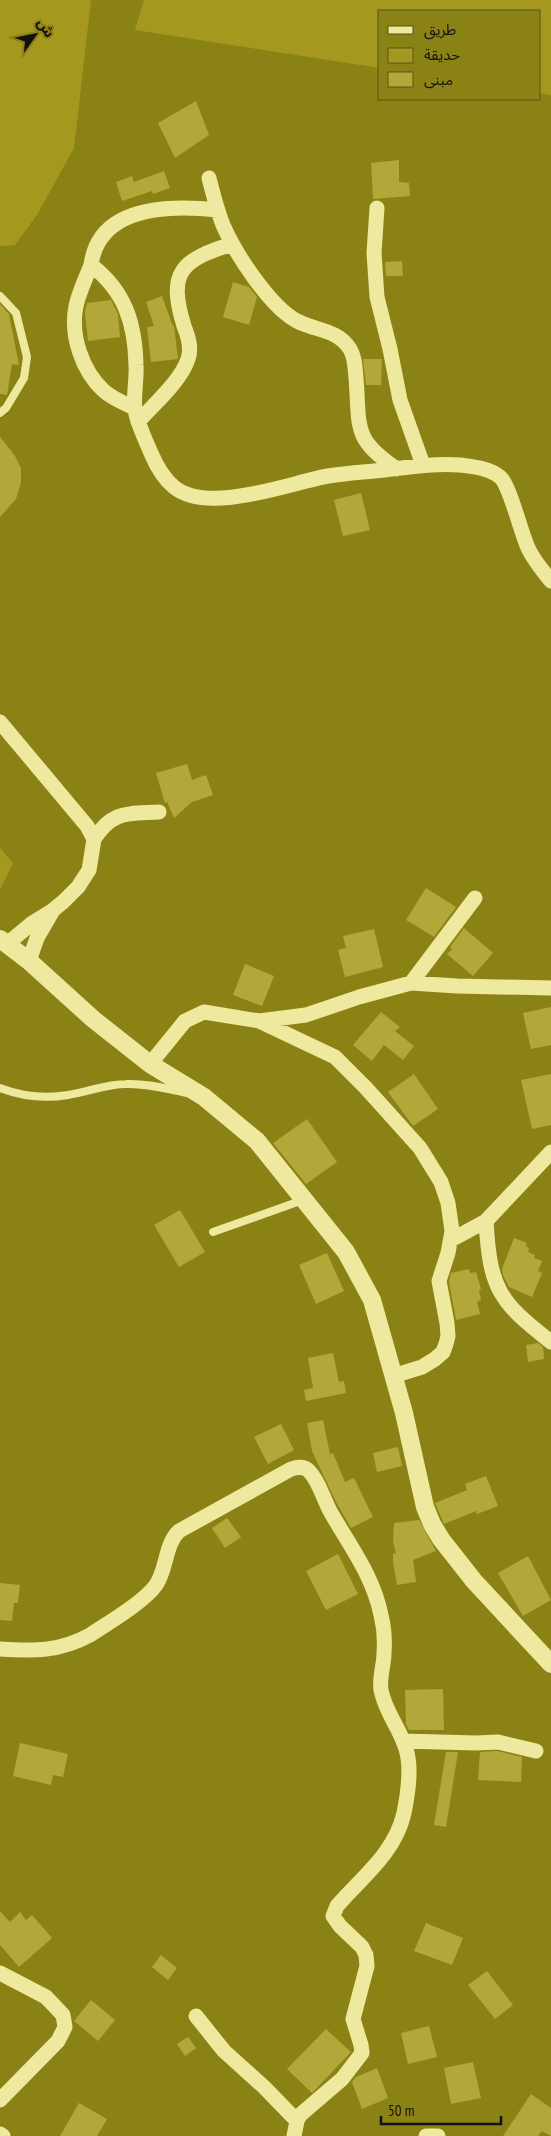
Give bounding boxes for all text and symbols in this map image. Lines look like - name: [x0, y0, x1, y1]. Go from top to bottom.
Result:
- north arrow: [10, 10, 60, 60]
- legend: [378, 10, 541, 100]
- text: ش: [33, 15, 59, 41]
- text: طريق: [424, 20, 456, 40]
- text: حديقة: [424, 45, 460, 64]
- text: مبنى: [424, 70, 453, 89]
- scale bar: [381, 2094, 501, 2126]
- text: 50 m: [388, 2101, 414, 2120]

